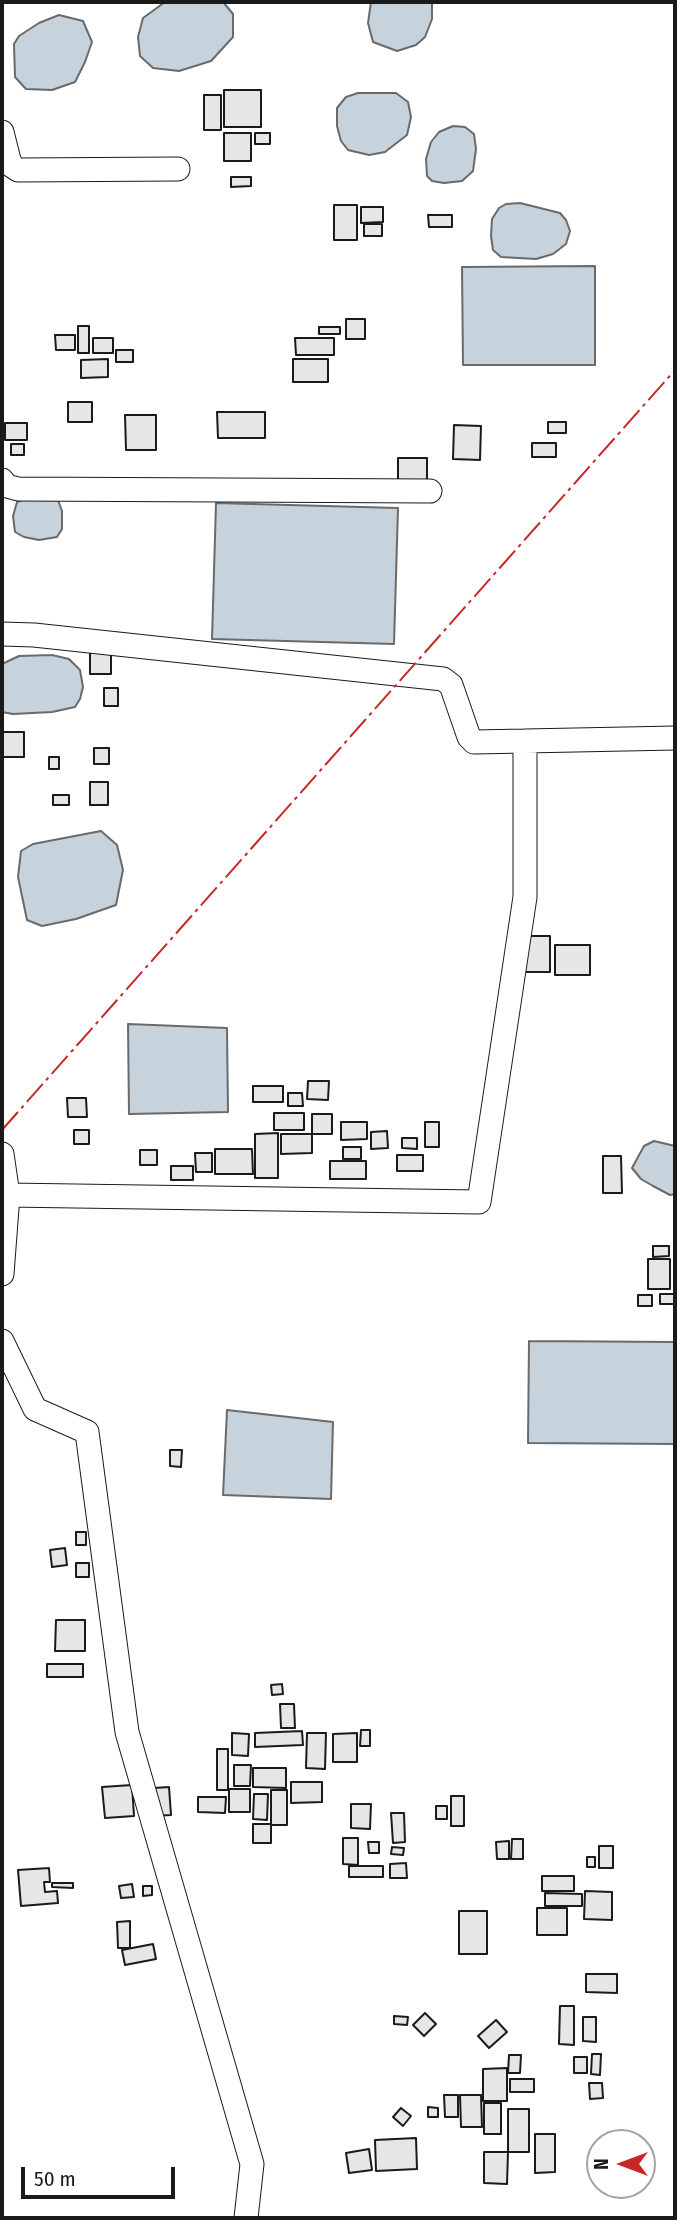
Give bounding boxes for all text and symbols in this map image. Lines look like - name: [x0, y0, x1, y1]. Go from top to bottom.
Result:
- north arrow: [586, 2129, 656, 2199]
- scale bar: [24, 2154, 178, 2198]
- text: N: [590, 2158, 613, 2170]
- text: 50 m: [34, 2166, 76, 2192]

